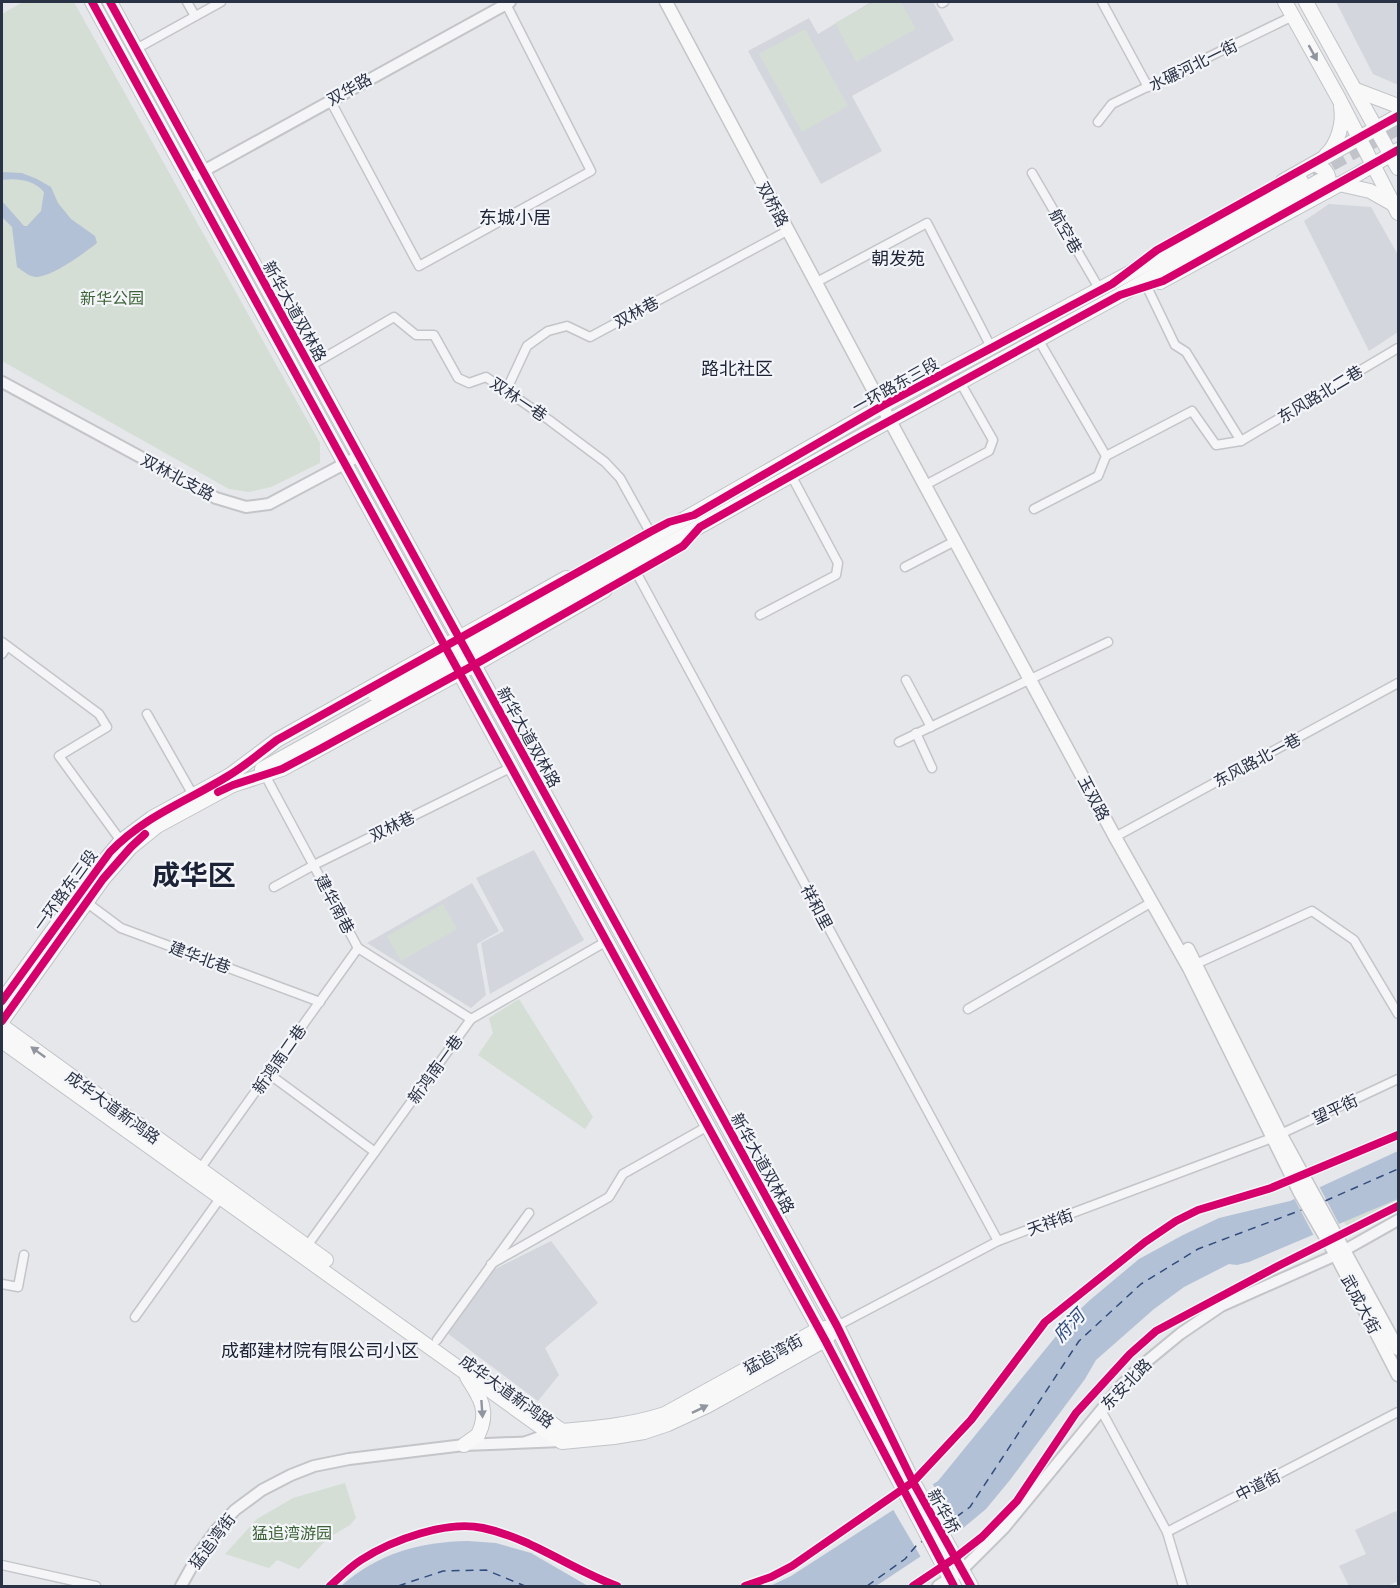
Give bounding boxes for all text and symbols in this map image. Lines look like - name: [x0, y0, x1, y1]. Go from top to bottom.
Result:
- street label: 水碾河北一街: [1145, 35, 1241, 95]
- one-way arrow: [1308, 45, 1318, 62]
- street label: 双华路: [323, 69, 375, 109]
- street label: 双桥路: [753, 178, 793, 230]
- street label: 航空巷: [1045, 205, 1087, 257]
- district label: 东城小居: [479, 206, 551, 229]
- district label: 朝发苑: [871, 247, 925, 270]
- street label: 新华大道双林路: [259, 257, 331, 365]
- park label: 新华公园: [80, 288, 144, 308]
- street label: 双林巷: [610, 292, 662, 332]
- street label: 一环路东三段: [848, 353, 942, 417]
- district label: 路北社区: [701, 357, 773, 380]
- street label: 东风路北二巷: [1274, 361, 1366, 427]
- street label: 双林一巷: [487, 373, 551, 425]
- street label: 双林北支路: [138, 449, 218, 505]
- street label: 新华大道双林路: [493, 683, 565, 791]
- street label: 东风路北一巷: [1210, 729, 1304, 791]
- street label: 玉双路: [1074, 772, 1114, 824]
- street label: 双林巷: [366, 806, 418, 846]
- street label: 一环路东三段: [29, 845, 101, 935]
- district label: 成华区: [152, 856, 236, 893]
- street label: 建华南巷: [311, 871, 359, 937]
- street label: 祥和里: [797, 881, 837, 933]
- street label: 建华北巷: [167, 937, 233, 977]
- street label: 新鸿南二巷: [248, 1020, 310, 1098]
- street label: 新鸿南一巷: [403, 1031, 467, 1107]
- one-way arrow: [31, 1047, 46, 1059]
- street label: 成华大道新鸿路: [62, 1066, 164, 1148]
- street label: 望平街: [1309, 1090, 1361, 1128]
- street label: 新华大道双林路: [727, 1109, 799, 1217]
- street label: 天祥街: [1024, 1204, 1076, 1240]
- street label: 武成大街: [1337, 1271, 1385, 1337]
- water label: 府河: [1048, 1302, 1091, 1347]
- street label: 猛追湾街: [740, 1330, 806, 1378]
- district label: 成都建材院有限公司小区: [221, 1339, 419, 1362]
- street label: 成华大道新鸿路: [456, 1350, 558, 1432]
- street label: 东安北路: [1097, 1354, 1155, 1414]
- one-way arrow: [477, 1399, 486, 1418]
- one-way arrow: [691, 1404, 708, 1413]
- street label: 中道街: [1232, 1465, 1284, 1505]
- street label: 新华桥: [924, 1485, 964, 1537]
- street label: 猛追湾街: [185, 1509, 239, 1573]
- park label: 猛追湾游园: [252, 1523, 332, 1543]

